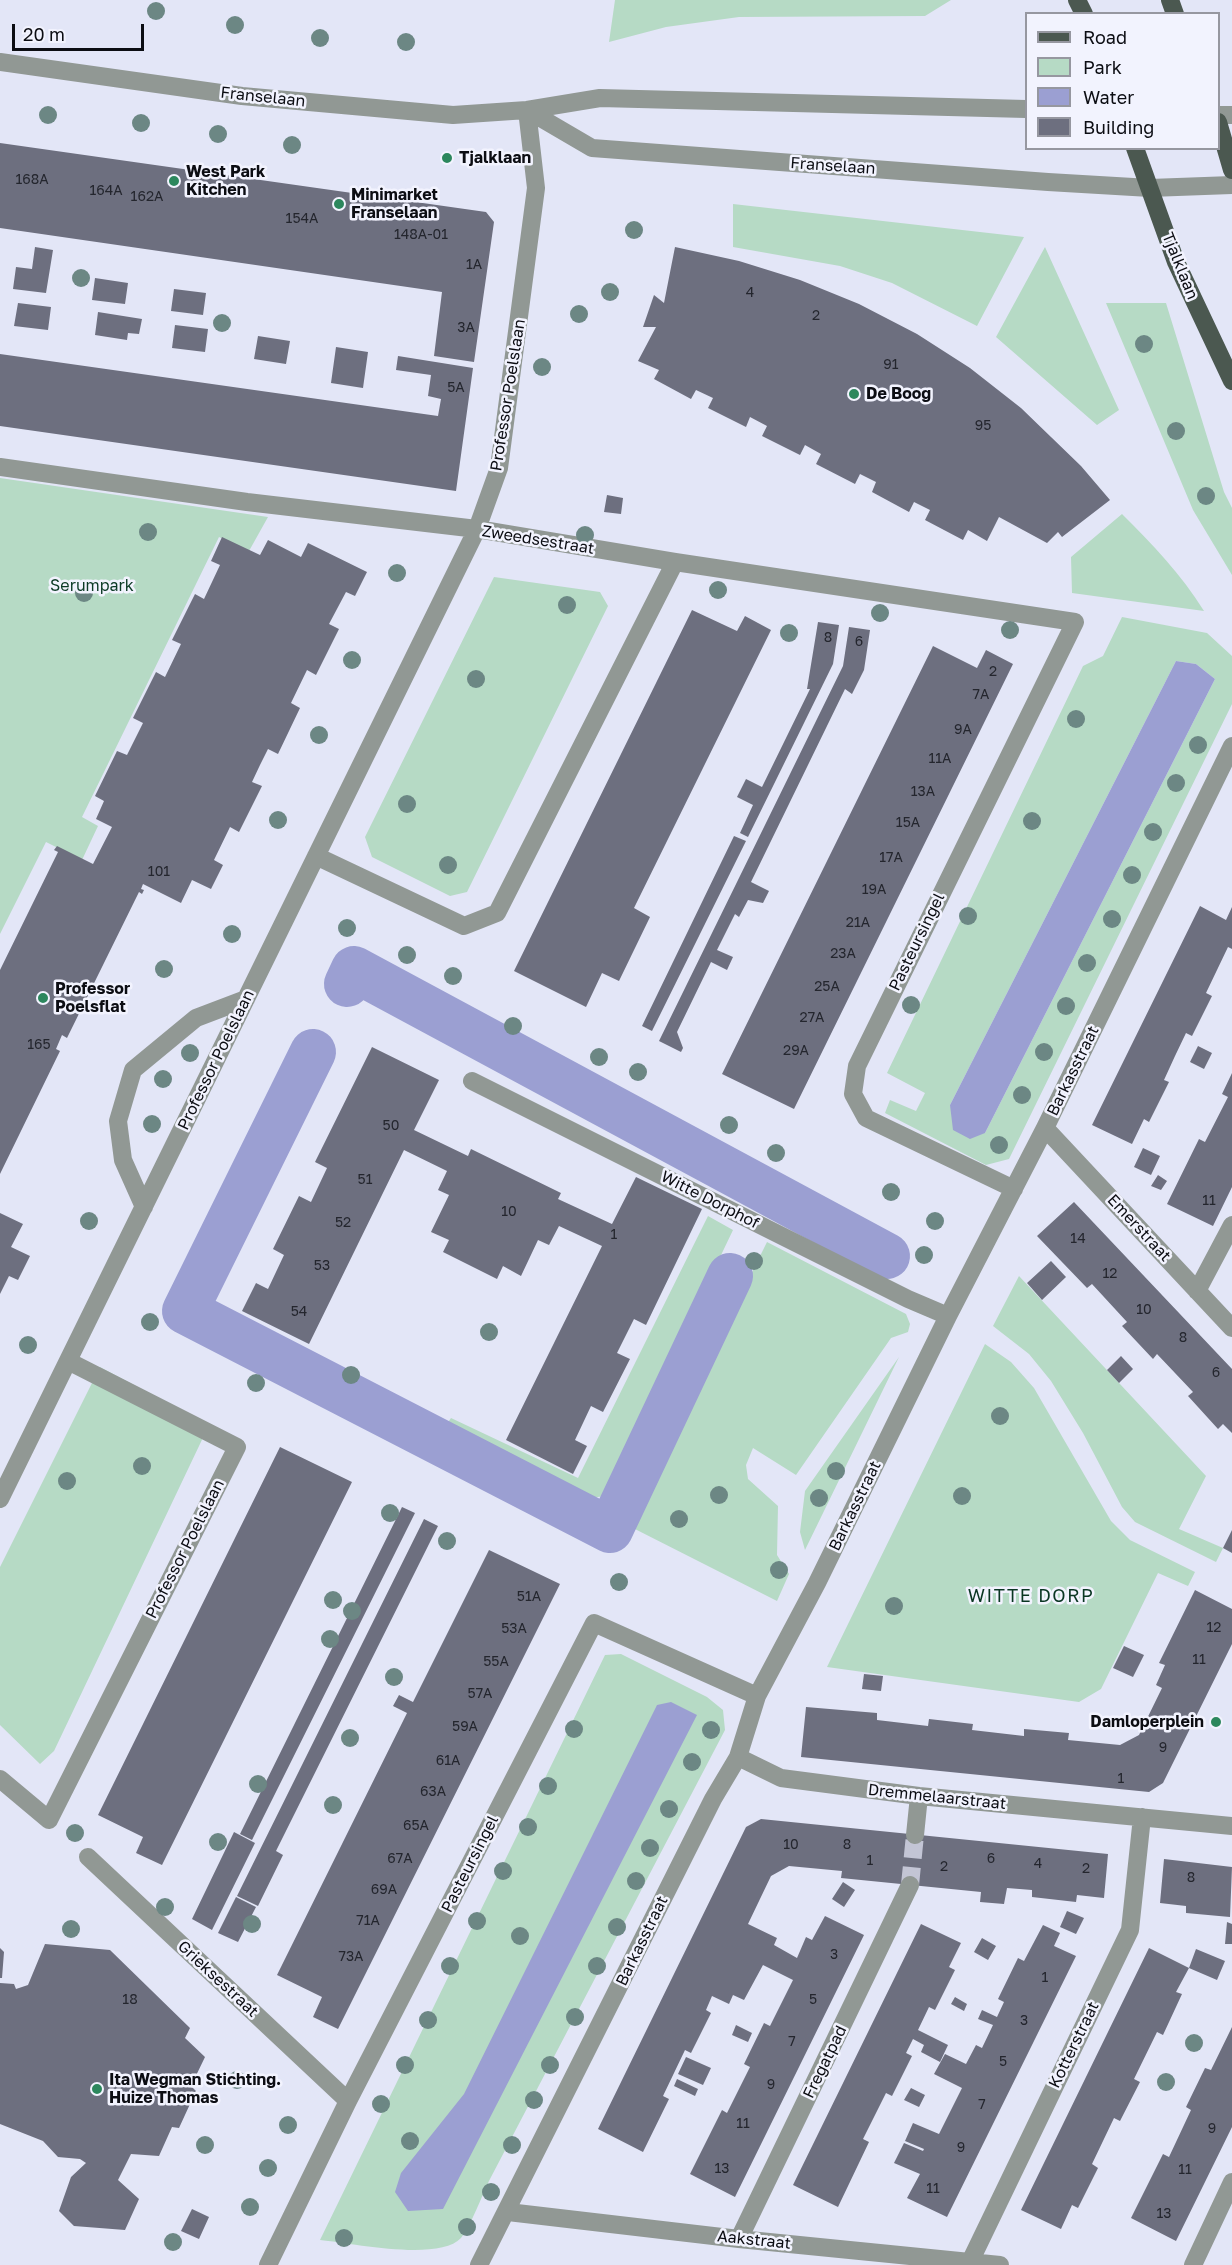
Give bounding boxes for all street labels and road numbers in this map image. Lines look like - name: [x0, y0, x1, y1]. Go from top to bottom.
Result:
- street label: Franselaan: [220, 83, 306, 111]
- street label: Franselaan: [790, 153, 876, 179]
- street label: Tjalklaan: [1158, 230, 1202, 302]
- street label: Professor Poelslaan: [487, 318, 529, 472]
- street label: Zweedsestraat: [480, 522, 596, 558]
- street label: Pasteursingel: [885, 890, 949, 994]
- street label: Professor Poelslaan: [174, 987, 258, 1133]
- street label: Barkasstraat: [1043, 1023, 1103, 1119]
- street label: Witte Dorphof: [658, 1167, 762, 1233]
- street label: Emerstraat: [1103, 1190, 1175, 1266]
- street label: Barkasstraat: [825, 1458, 885, 1554]
- street label: Professor Poelslaan: [142, 1476, 228, 1622]
- street label: Dremmelaarstraat: [867, 1780, 1007, 1814]
- street label: Pasteursingel: [437, 1812, 503, 1916]
- street label: Barkasstraat: [612, 1893, 672, 1989]
- street label: Grieksestraat: [174, 1937, 262, 2021]
- street label: Kotterstraat: [1045, 1999, 1103, 2091]
- street label: Fregatpad: [799, 2022, 851, 2102]
- street label: Aakstraat: [716, 2227, 792, 2253]

